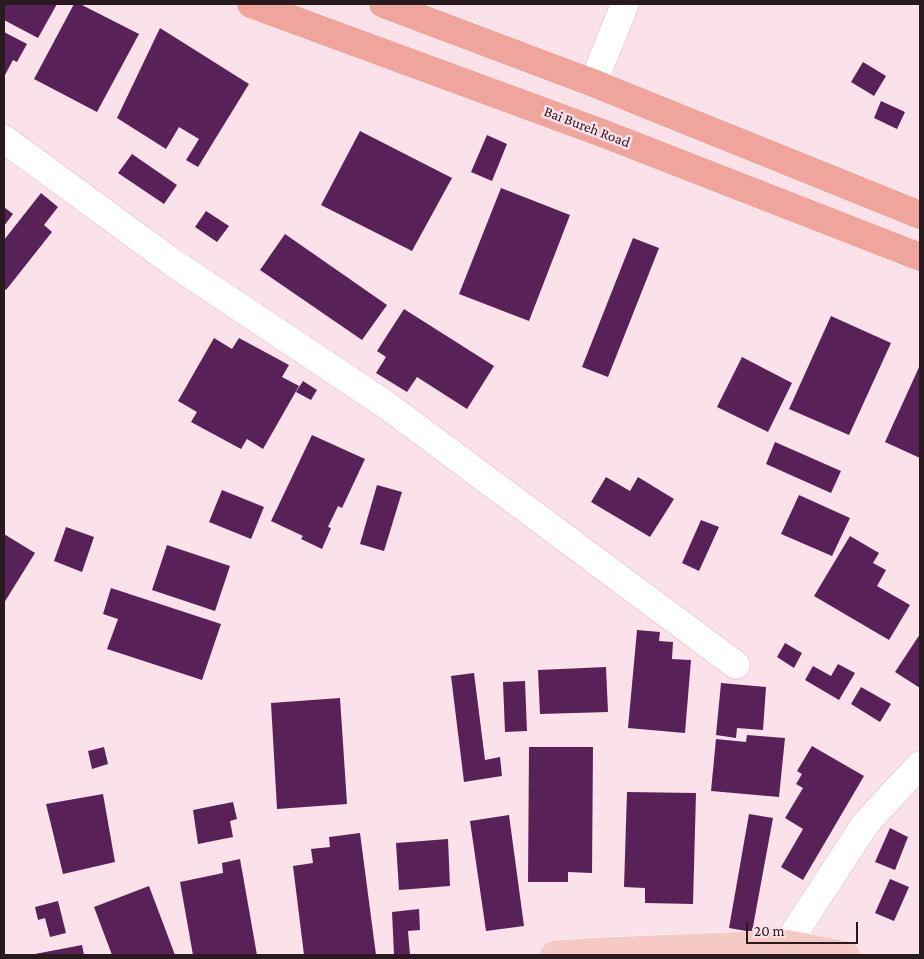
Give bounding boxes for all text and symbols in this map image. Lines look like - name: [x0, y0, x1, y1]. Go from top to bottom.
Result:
- street label: Bai Bureh Road: [541, 102, 633, 152]
- scale bar: [749, 912, 862, 944]
- text: 20 m: [754, 923, 785, 939]

